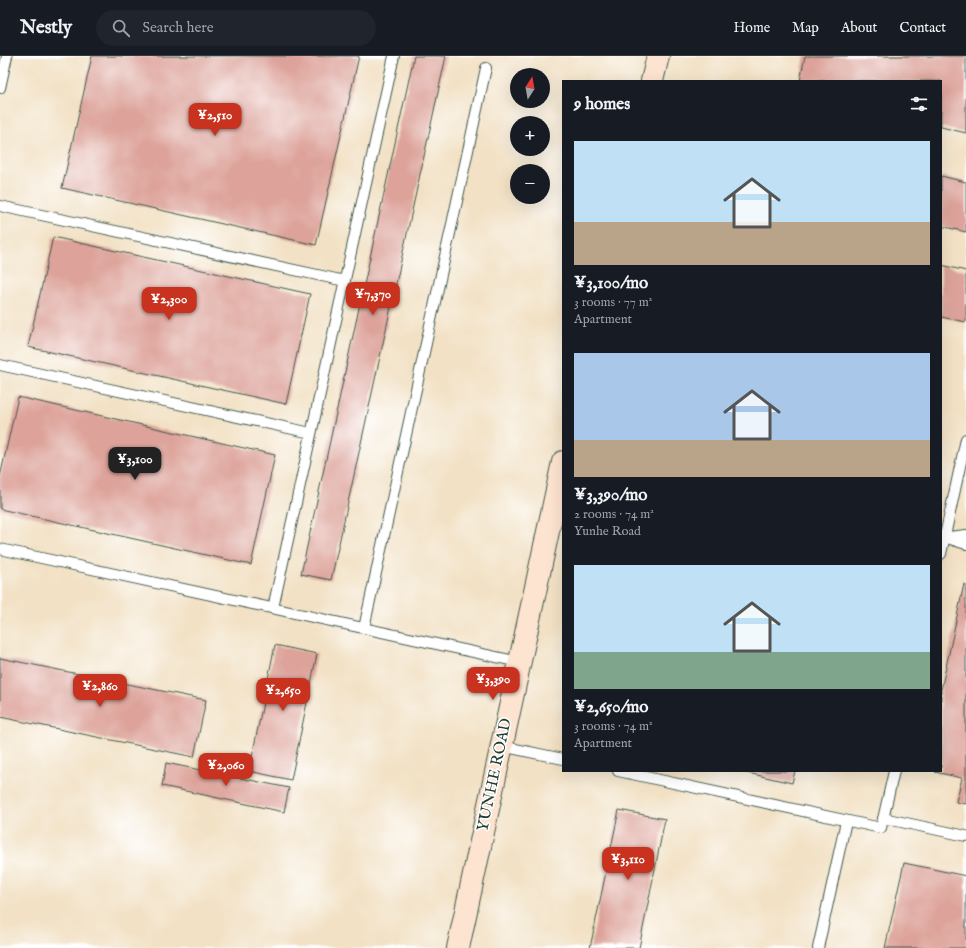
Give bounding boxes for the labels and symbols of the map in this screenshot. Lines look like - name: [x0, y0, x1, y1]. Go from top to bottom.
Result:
- north arrow: [510, 68, 550, 108]
- pin: ¥2,510: [182, 103, 248, 137]
- pin: ¥7,370: [340, 282, 406, 316]
- pin: ¥2,300: [136, 287, 202, 321]
- pin: ¥3,100: [102, 447, 168, 481]
- pin: ¥3,390: [460, 667, 526, 701]
- pin: ¥2,860: [67, 674, 133, 708]
- pin: ¥2,650: [250, 678, 316, 712]
- street label: YUNHE ROAD: [473, 716, 517, 833]
- pin: ¥2,060: [193, 753, 259, 787]
- pin: ¥3,110: [595, 847, 661, 881]

